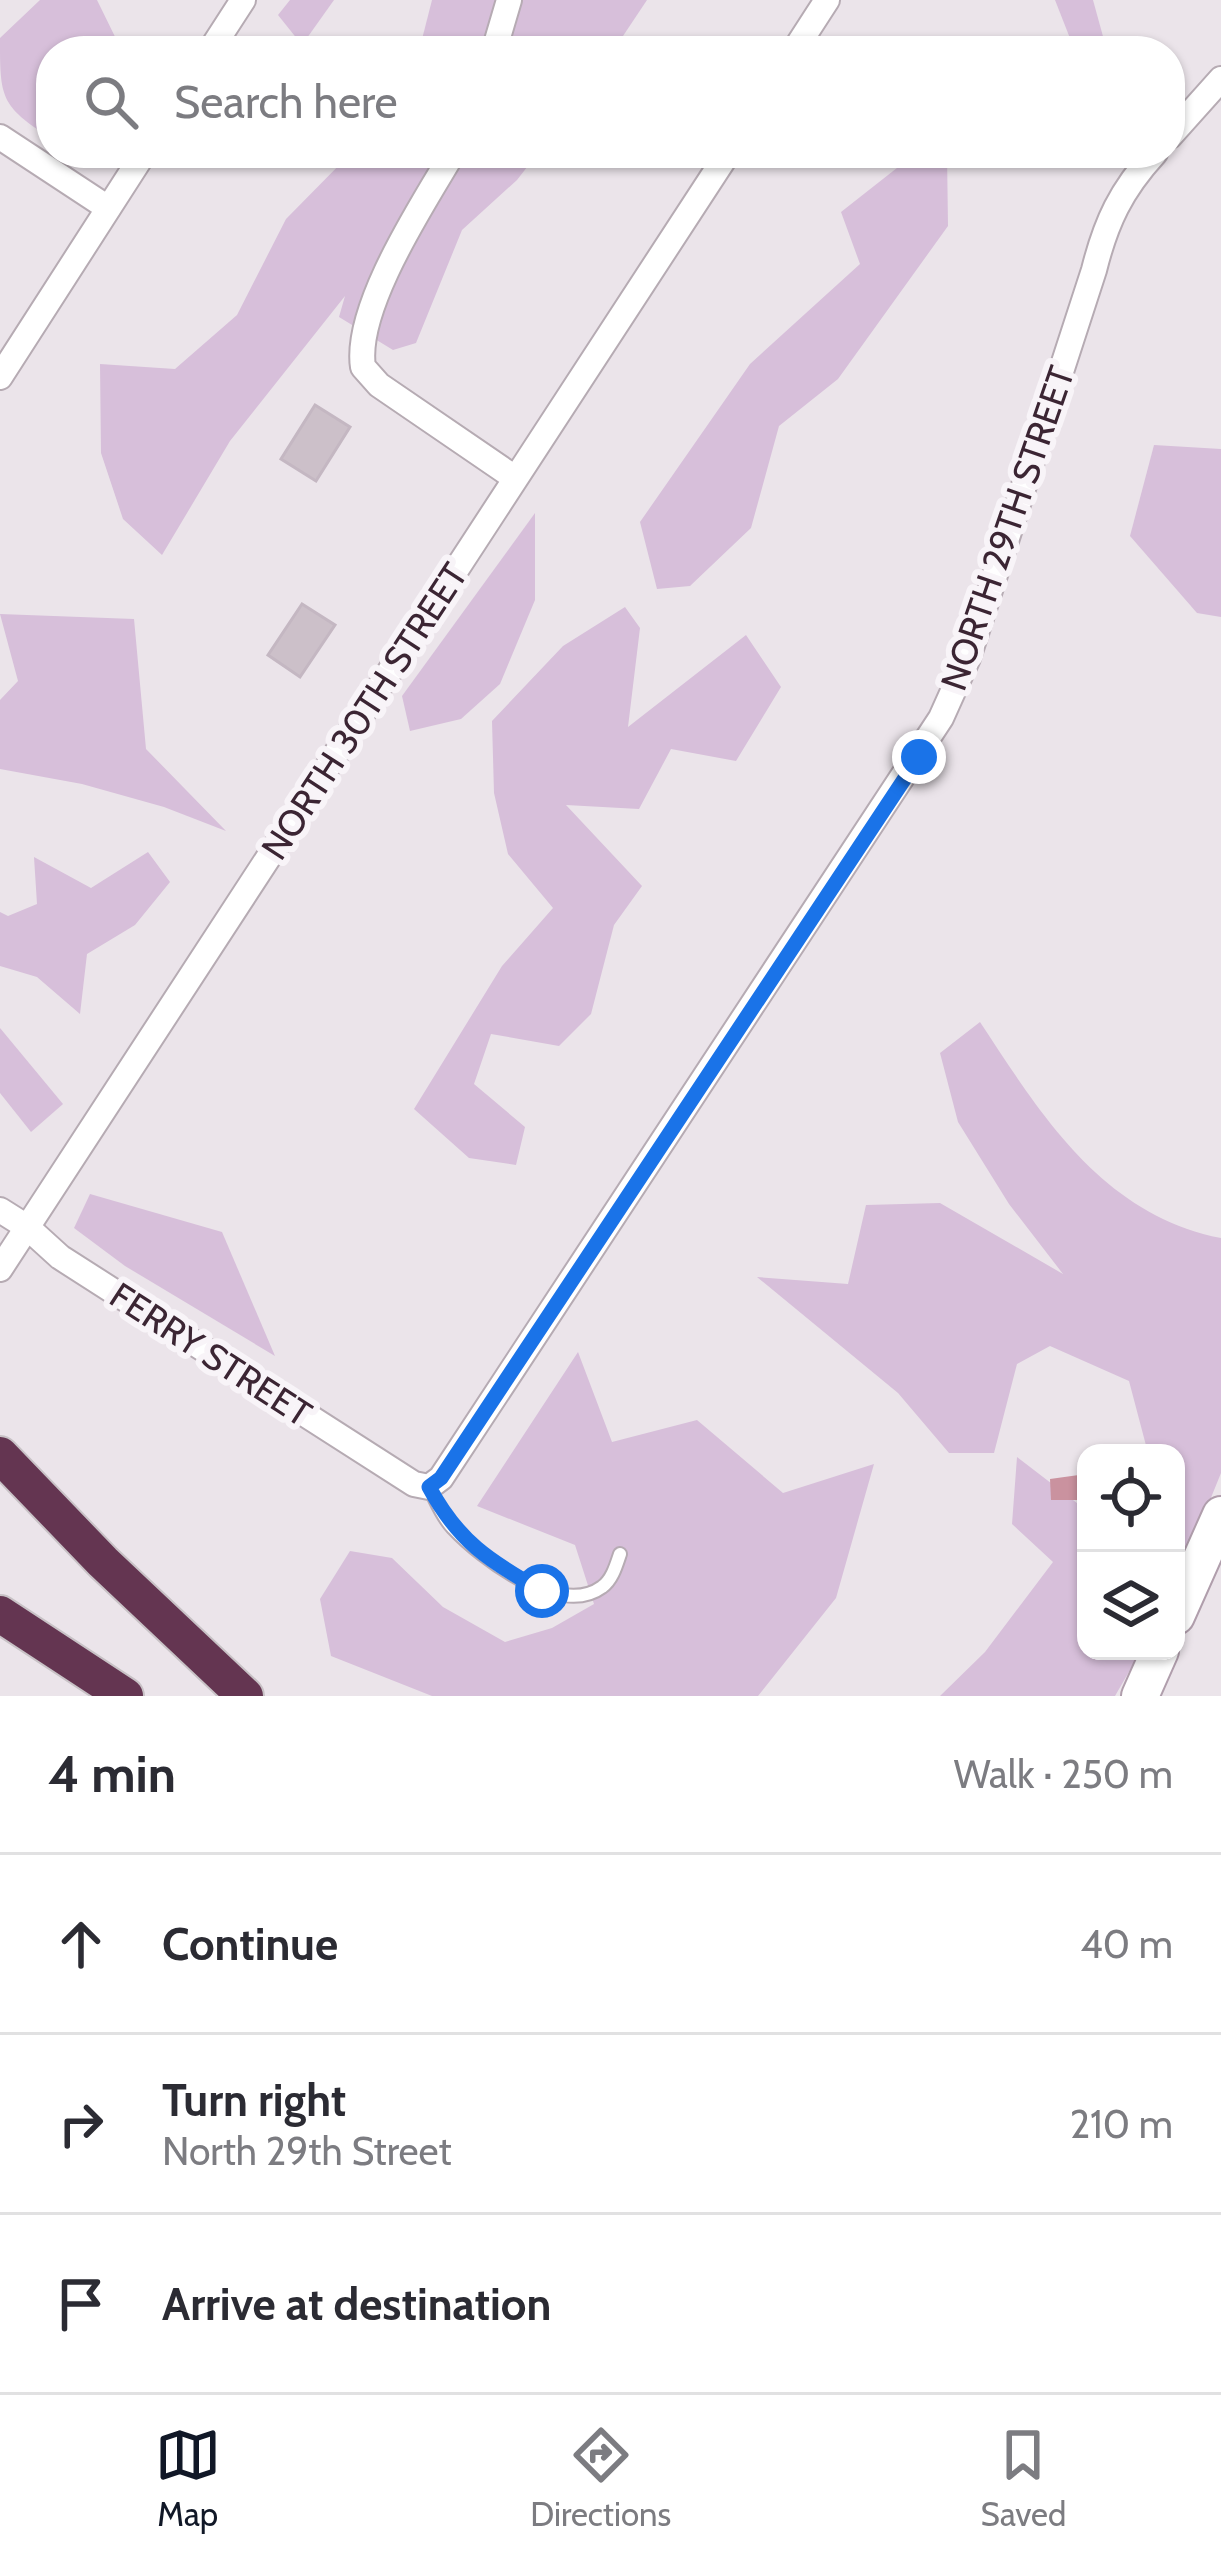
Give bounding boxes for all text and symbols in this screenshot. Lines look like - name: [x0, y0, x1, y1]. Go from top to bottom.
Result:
- search box: [36, 36, 1185, 168]
- icon: search: [78, 69, 144, 135]
- text: Search here: [174, 75, 398, 129]
- street label: NORTH 29TH STREET: [931, 360, 1083, 696]
- street label: NORTH 30TH STREET: [252, 555, 476, 867]
- route end: [892, 730, 946, 784]
- street label: FERRY STREET: [102, 1273, 320, 1435]
- map controls: [1077, 1444, 1185, 1660]
- button: locate: [1077, 1444, 1185, 1552]
- button: layers: [1077, 1552, 1185, 1660]
- route start: [515, 1564, 569, 1618]
- text: 4 min: [48, 1743, 176, 1805]
- text: Walk · 250 m: [954, 1750, 1173, 1798]
- icon: ahead: [48, 1911, 114, 1977]
- text: Continue: [162, 1917, 338, 1971]
- text: 40 m: [1080, 1920, 1173, 1968]
- text: Turn right: [162, 2073, 346, 2127]
- icon: right: [48, 2091, 114, 2157]
- text: 210 m: [1070, 2100, 1173, 2148]
- text: North 29th Street: [162, 2127, 452, 2175]
- icon: arrive: [48, 2271, 114, 2337]
- text: Arrive at destination: [162, 2277, 551, 2331]
- tab: Map: [155, 2422, 221, 2534]
- tab: Directions: [530, 2422, 671, 2534]
- tab: Saved: [981, 2422, 1066, 2534]

